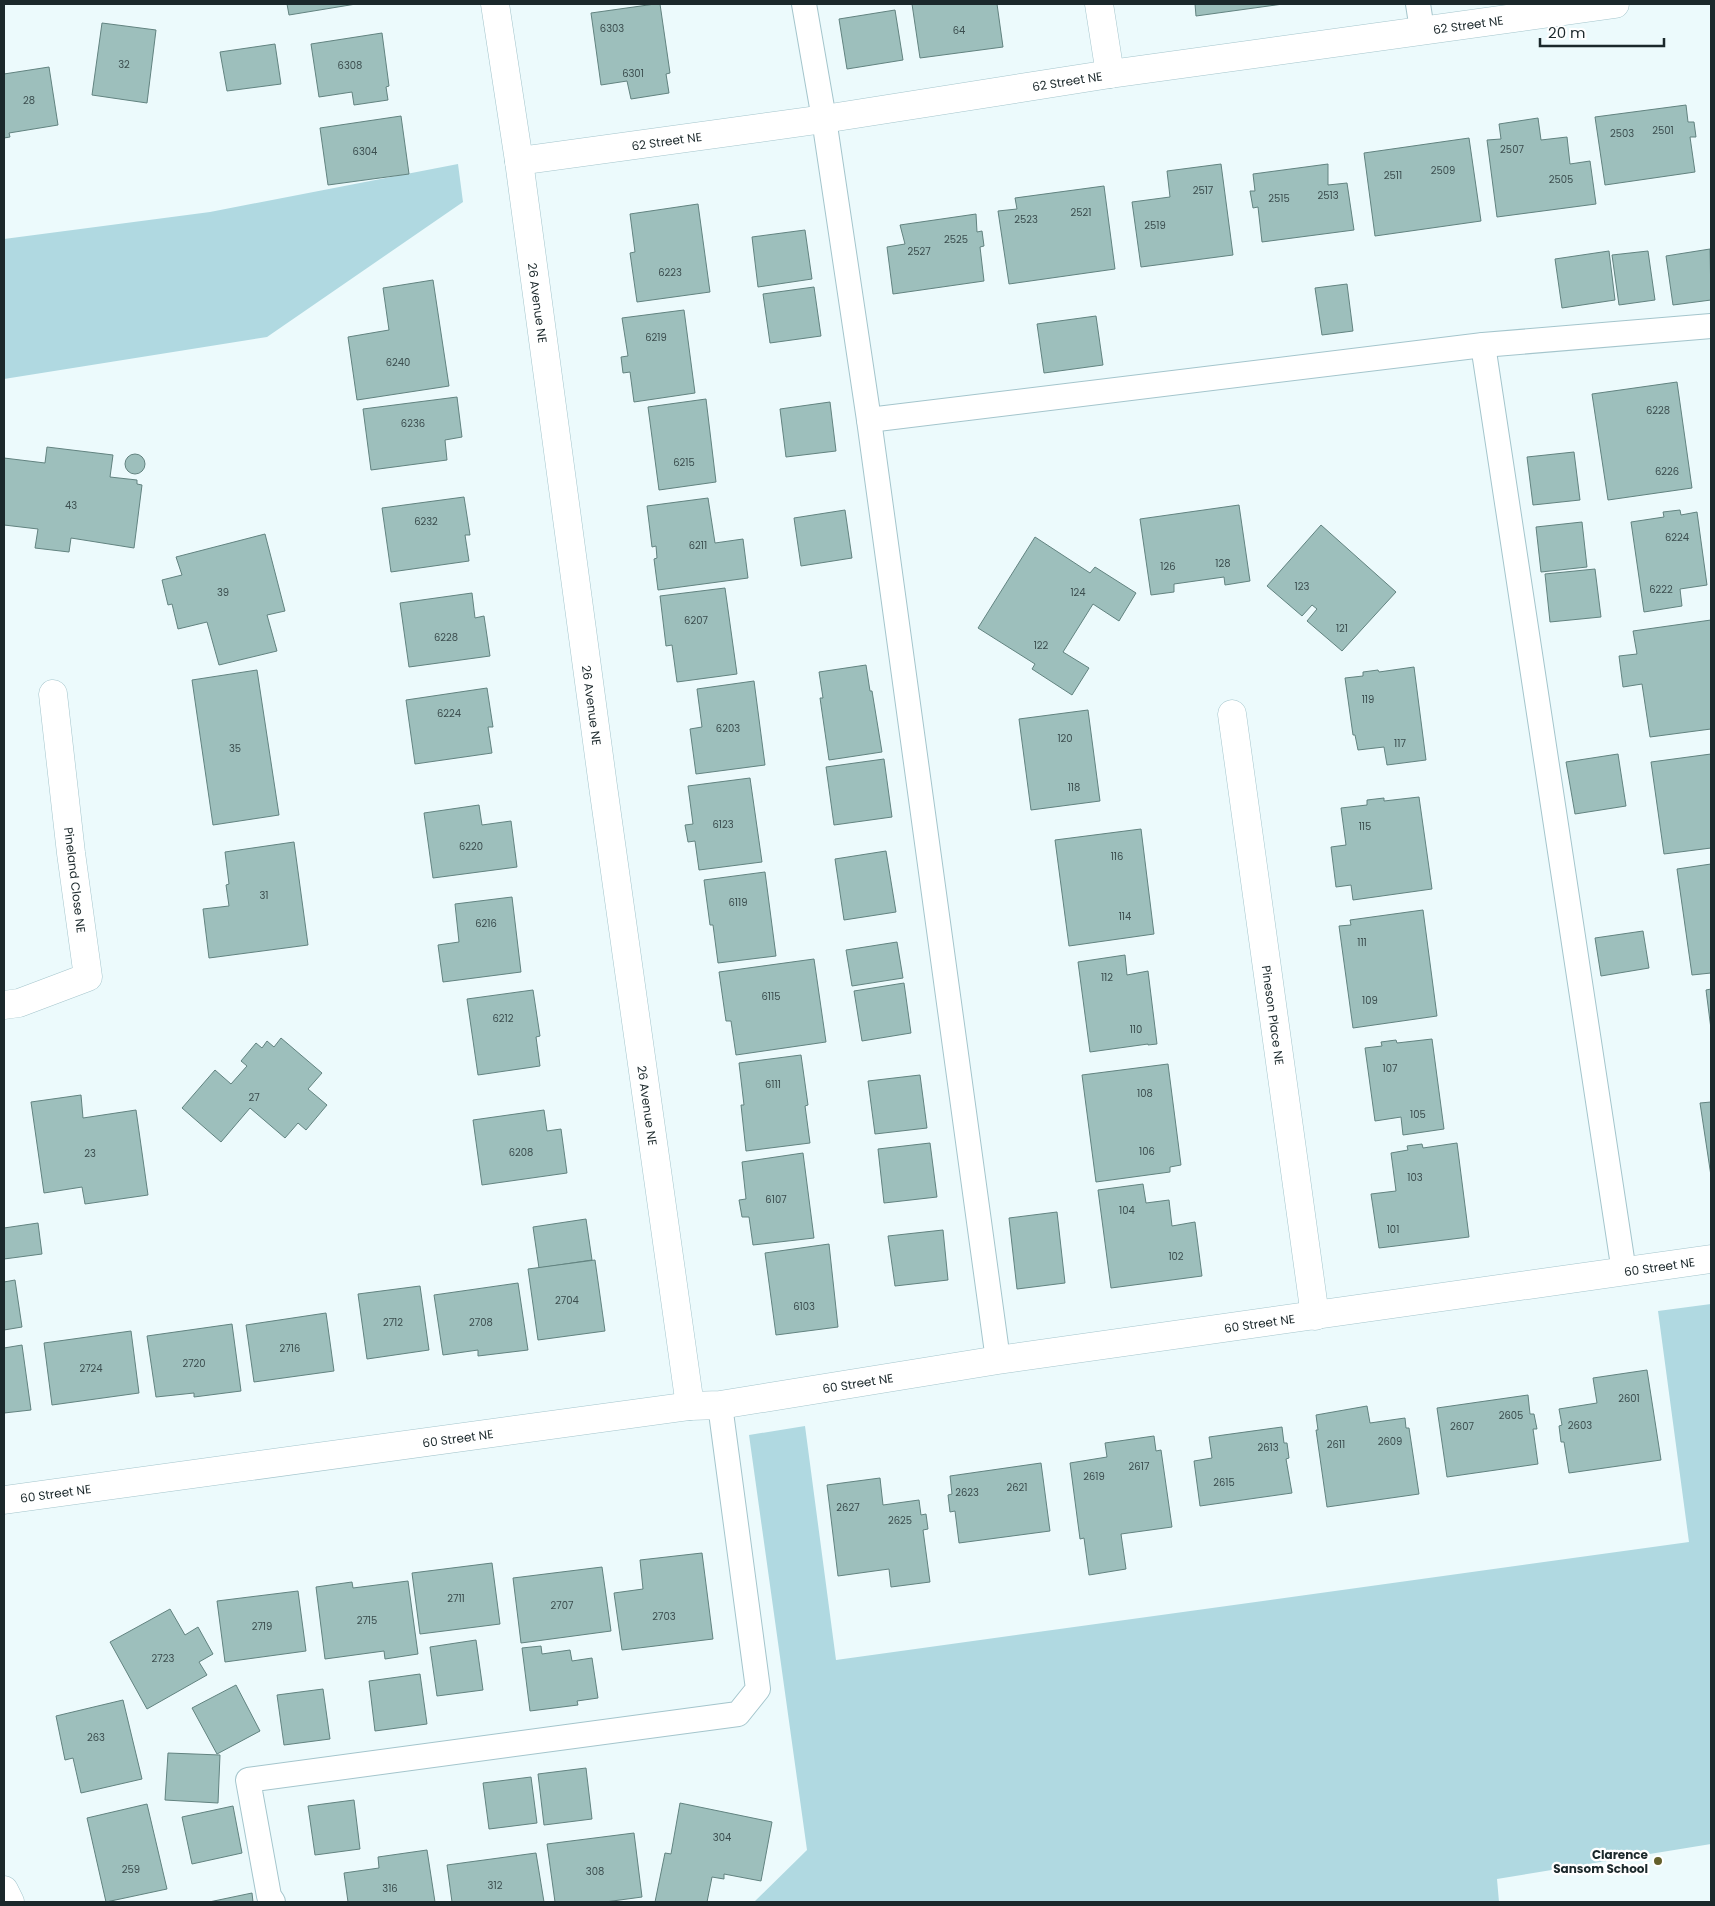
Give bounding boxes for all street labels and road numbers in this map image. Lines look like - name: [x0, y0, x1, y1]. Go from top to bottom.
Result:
- street label: 62 Street NE: [1432, 11, 1504, 38]
- street label: 62 Street NE: [1031, 67, 1103, 95]
- street label: 62 Street NE: [630, 127, 703, 154]
- street label: 26 Avenue NE: [524, 262, 552, 344]
- street label: 26 Avenue NE: [578, 664, 606, 746]
- street label: Pineland Close NE: [60, 826, 90, 934]
- street label: Pineson Place NE: [1258, 964, 1289, 1066]
- street label: 26 Avenue NE: [634, 1064, 662, 1147]
- street label: 60 Street NE: [1623, 1253, 1696, 1280]
- street label: 60 Street NE: [1223, 1310, 1296, 1336]
- street label: 60 Street NE: [821, 1369, 894, 1397]
- street label: 60 Street NE: [421, 1425, 494, 1451]
- street label: 60 Street NE: [19, 1480, 92, 1506]

